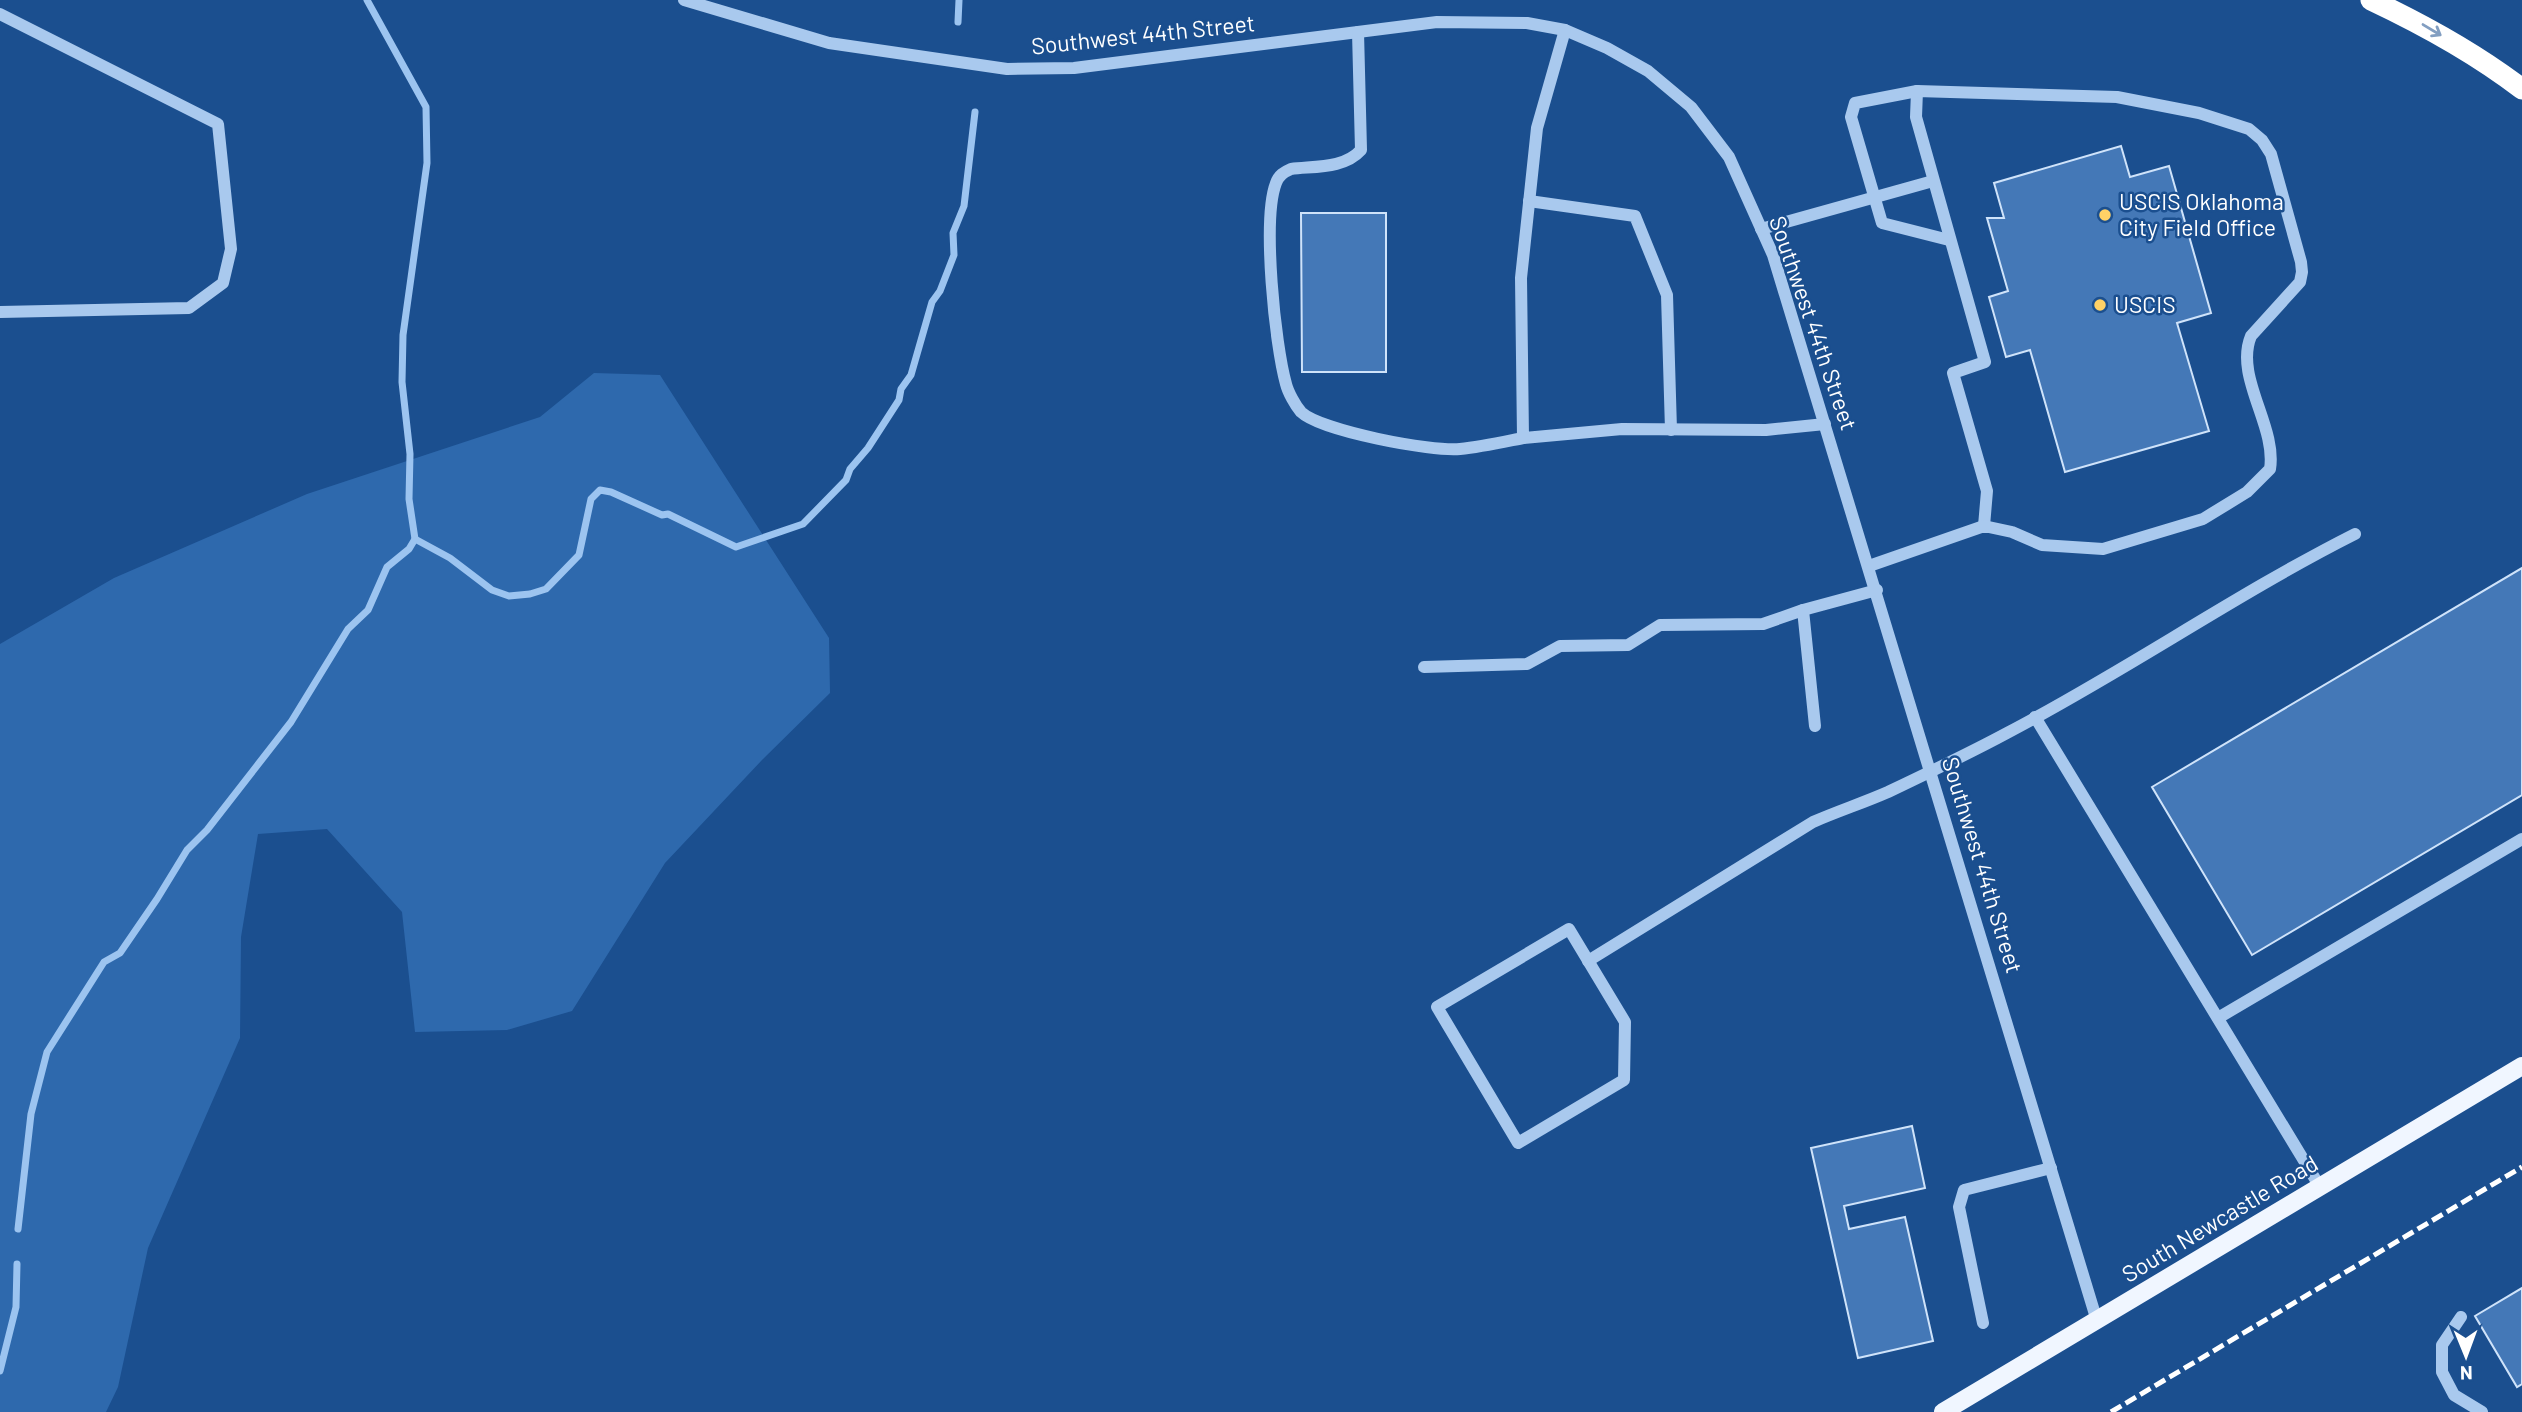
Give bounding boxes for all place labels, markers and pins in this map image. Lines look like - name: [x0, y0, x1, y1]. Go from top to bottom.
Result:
- place label: USCIS Oklahoma City Field Office: [2119, 187, 2284, 241]
- marker: USCIS Oklahoma City Field Office: [2097, 207, 2113, 223]
- place label: USCIS: [2114, 290, 2176, 318]
- marker: USCIS: [2092, 297, 2108, 313]

